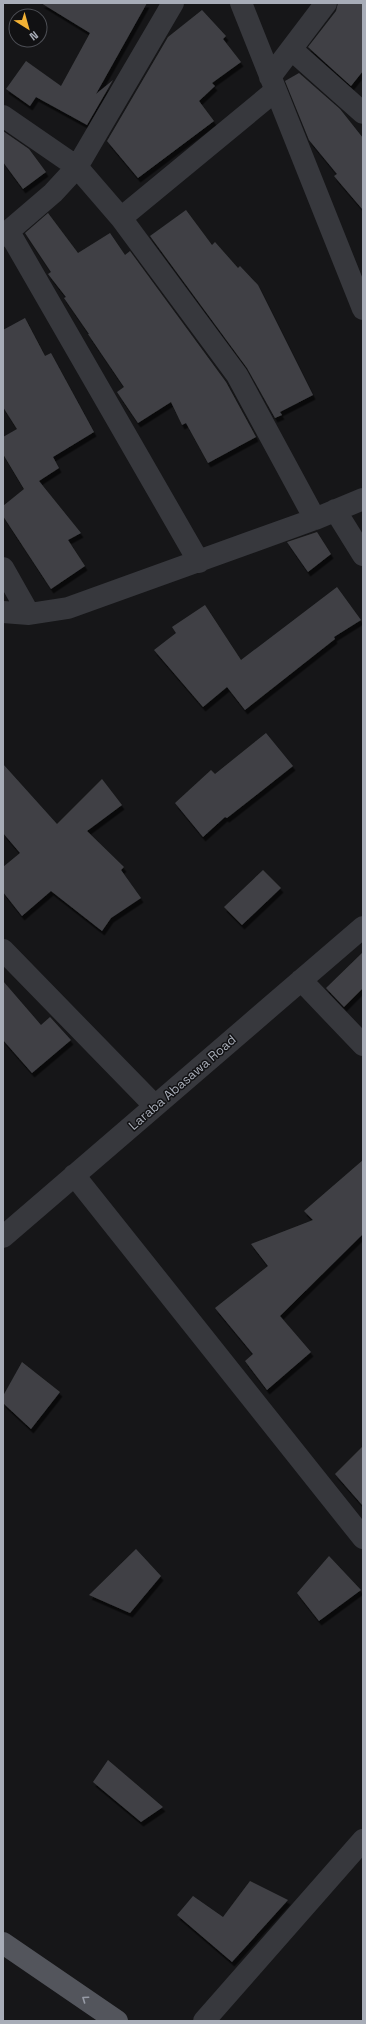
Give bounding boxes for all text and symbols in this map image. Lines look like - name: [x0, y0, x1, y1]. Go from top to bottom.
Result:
- north arrow: [8, 8, 48, 48]
- text: N: [27, 28, 41, 44]
- street label: Laraba Abasawa Road: [125, 1031, 240, 1134]
- one-way arrow: [82, 1997, 89, 2004]

